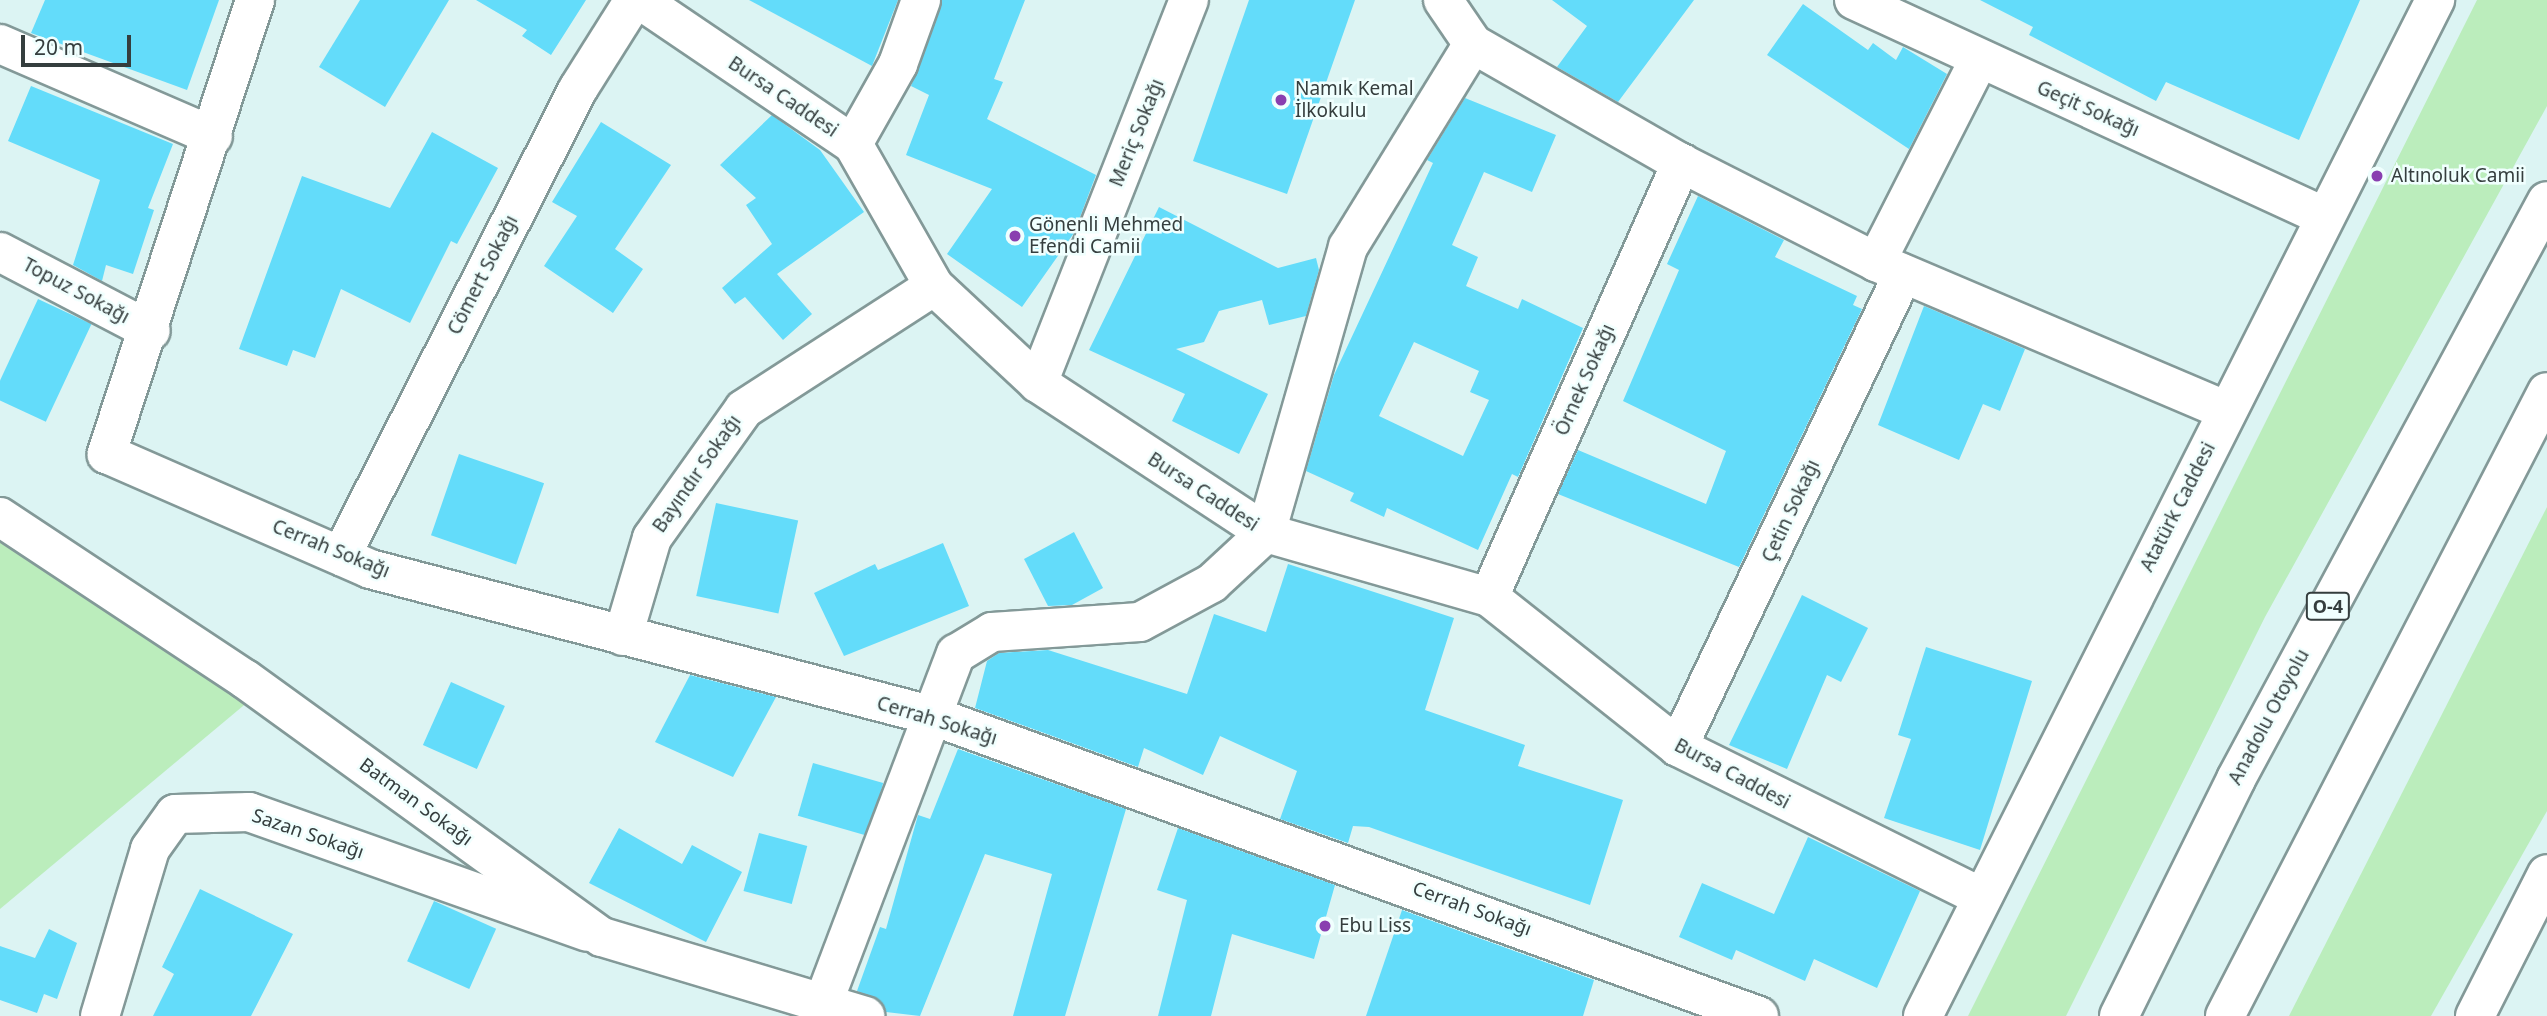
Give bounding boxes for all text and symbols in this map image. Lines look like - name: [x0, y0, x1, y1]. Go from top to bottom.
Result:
- scale bar: [24, 21, 135, 65]
- text: 20 m: [34, 33, 83, 61]
- street label: Bursa Caddesi: [724, 52, 842, 142]
- street label: Meriç Sokağı: [1105, 76, 1169, 190]
- street label: Geçit Sokağı: [2033, 76, 2143, 142]
- place label: Namık Kemal İlkokulu: [1295, 78, 1414, 122]
- marker: Namık Kemal İlkokulu: [1273, 92, 1289, 108]
- place label: Altınoluk Camii: [2391, 165, 2525, 187]
- marker: Altınoluk Camii: [2369, 168, 2385, 184]
- street label: Cömert Sokağı: [443, 211, 523, 339]
- place label: Gönenli Mehmed Efendi Camii: [1029, 214, 1183, 258]
- marker: Gönenli Mehmed Efendi Camii: [1007, 228, 1023, 244]
- street label: Topuz Sokağı: [19, 253, 133, 329]
- street label: Örnek Sokağı: [1550, 321, 1620, 439]
- street label: Bayındır Sokağı: [648, 411, 746, 537]
- street label: Atatürk Caddesi: [2136, 439, 2220, 575]
- street label: Bursa Caddesi: [1143, 448, 1263, 536]
- street label: Çetin Sokağı: [1757, 456, 1825, 566]
- street label: Cerrah Sokağı: [269, 515, 393, 583]
- road number: O-4: [2305, 592, 2351, 620]
- street label: Anadolu Otoyolu: [2224, 645, 2314, 789]
- street label: Cerrah Sokağı: [874, 692, 1000, 750]
- street label: Bursa Caddesi: [1670, 734, 1794, 814]
- street label: Batman Sokağı: [355, 753, 477, 851]
- street label: Sazan Sokağı: [249, 804, 367, 864]
- street label: Cerrah Sokağı: [1410, 877, 1534, 941]
- place label: Ebu Liss: [1339, 915, 1411, 937]
- marker: Ebu Liss: [1317, 918, 1333, 934]

